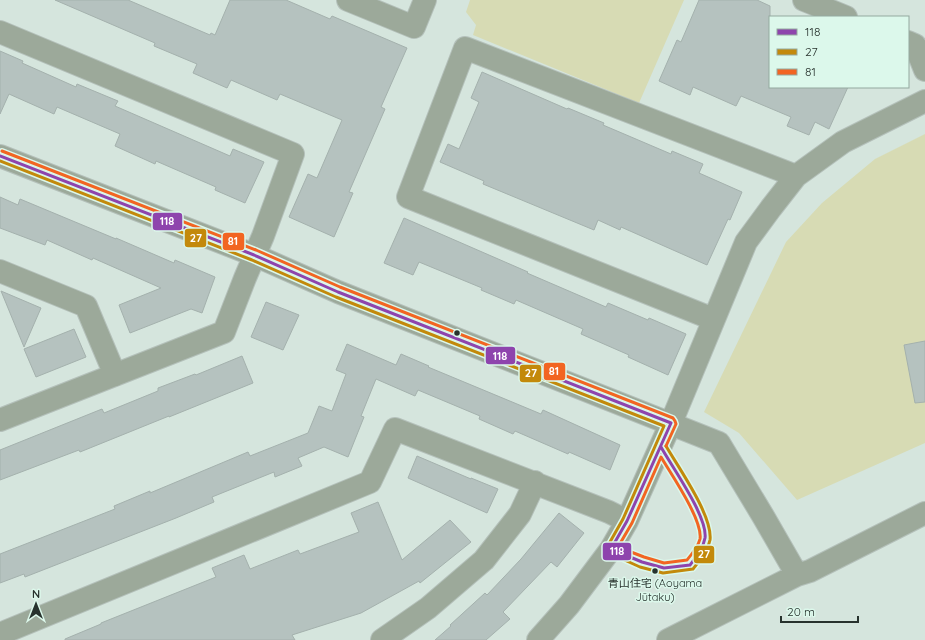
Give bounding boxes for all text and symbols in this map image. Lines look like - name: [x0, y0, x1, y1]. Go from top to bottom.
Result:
- legend: [769, 16, 909, 88]
- text: 118: [805, 24, 820, 39]
- text: 27: [805, 44, 818, 59]
- text: 81: [805, 64, 816, 79]
- line badge: 118: [152, 212, 183, 231]
- text: 118: [160, 214, 174, 228]
- line badge: 27: [184, 228, 207, 248]
- text: 27: [190, 231, 202, 245]
- line badge: 81: [222, 232, 245, 251]
- text: 81: [228, 234, 238, 248]
- unlabelled marker: [452, 328, 462, 338]
- line badge: 118: [485, 346, 516, 365]
- text: 118: [493, 349, 507, 363]
- line badge: 81: [543, 362, 566, 381]
- line badge: 27: [519, 364, 542, 383]
- text: 81: [549, 364, 559, 378]
- text: 27: [525, 366, 537, 380]
- line badge: 118: [602, 542, 632, 561]
- text: 118: [610, 544, 624, 558]
- line badge: 27: [693, 545, 715, 564]
- text: 27: [698, 547, 710, 561]
- marker: 青山住宅 (Aoyama Jūtaku): [650, 566, 660, 576]
- place label: 青山住宅 (Aoyama Jūtaku): [608, 576, 702, 604]
- north arrow: [16, 584, 56, 624]
- text: N: [32, 587, 40, 601]
- scale bar: [781, 598, 858, 624]
- text: 20 m: [787, 604, 815, 619]

